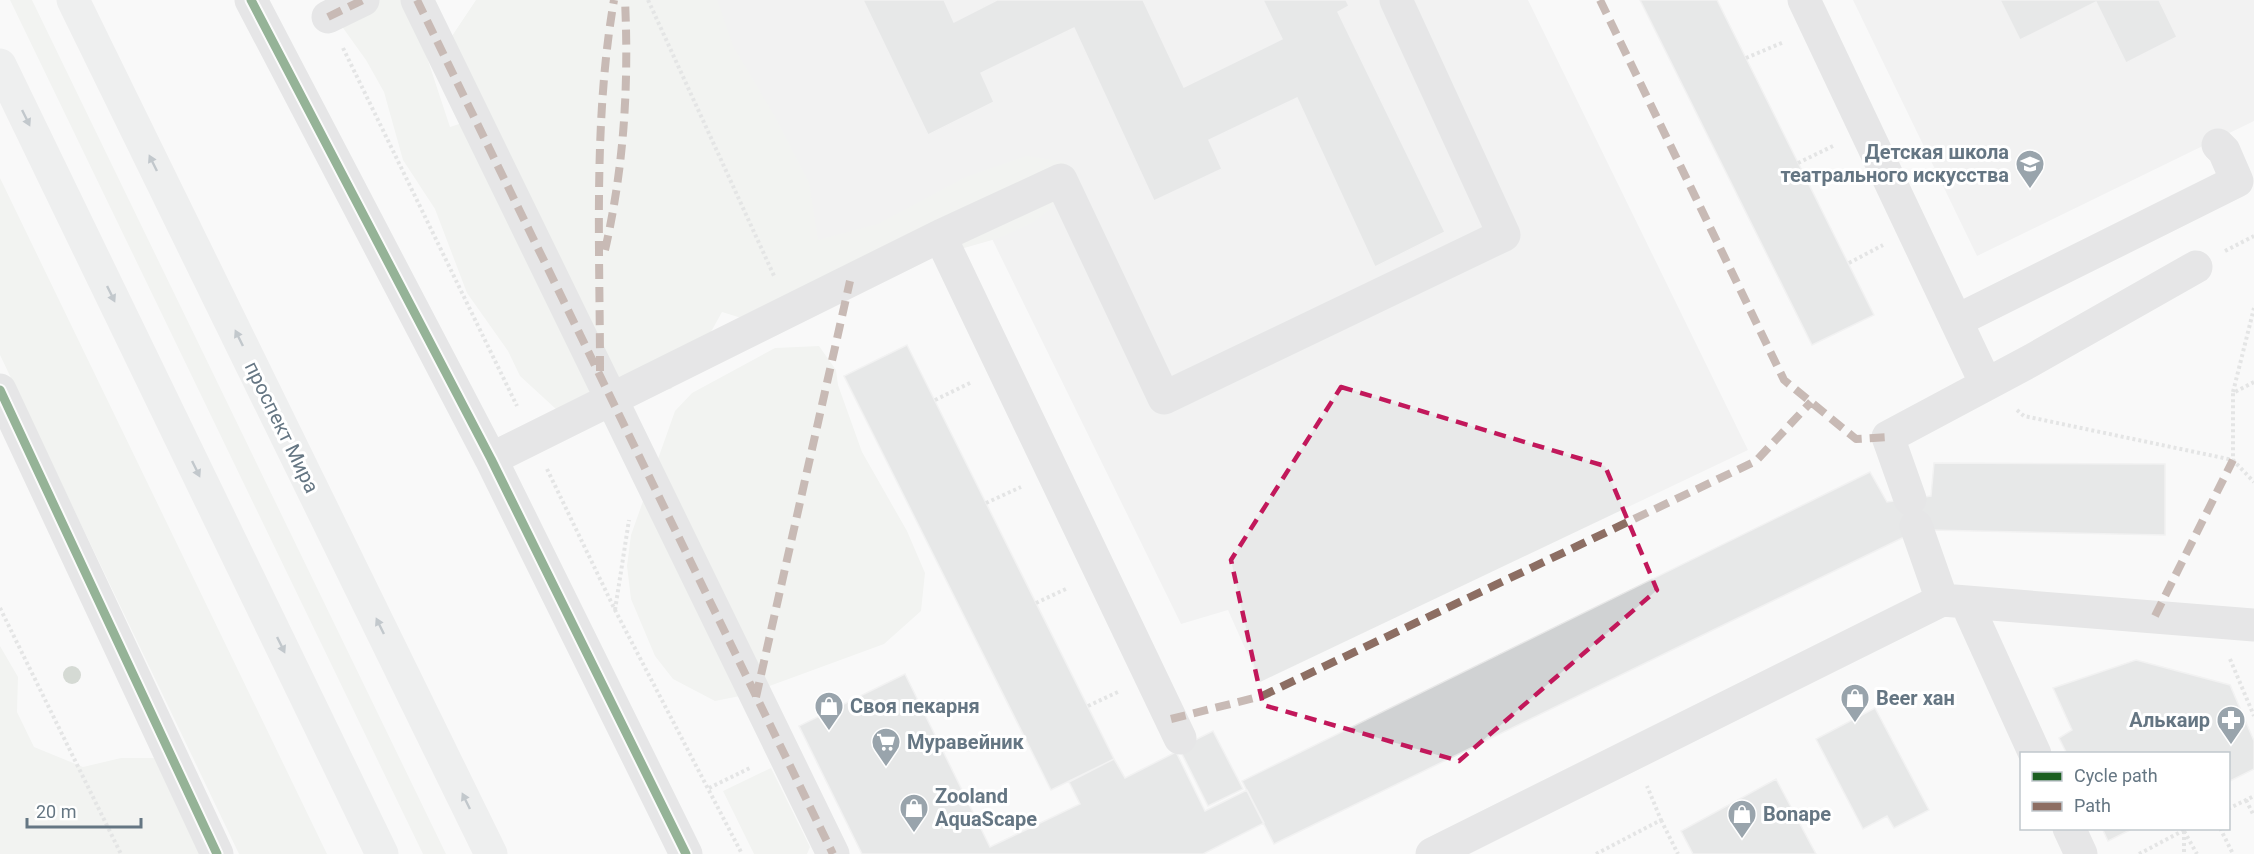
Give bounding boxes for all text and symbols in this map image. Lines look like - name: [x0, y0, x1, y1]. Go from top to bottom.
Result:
- one-way arrow: [21, 110, 30, 127]
- place label: Детская школа театрального искусства: [1780, 140, 2009, 187]
- school or university icon: Детская школа театрального искусства: [2014, 148, 2046, 190]
- one-way arrow: [148, 155, 157, 172]
- one-way arrow: [106, 285, 115, 302]
- one-way arrow: [234, 330, 243, 347]
- street label: проспект Мира: [240, 357, 324, 497]
- one-way arrow: [191, 461, 200, 478]
- one-way arrow: [375, 618, 384, 635]
- one-way arrow: [276, 636, 285, 653]
- shop icon: Beer хан: [1839, 682, 1871, 724]
- place label: Beer хан: [1876, 686, 1955, 710]
- shop icon: Своя пекарня: [813, 690, 845, 732]
- place label: Своя пекарня: [850, 694, 980, 718]
- pharmacy icon: Алькаир: [2215, 704, 2247, 746]
- place label: Алькаир: [2129, 708, 2210, 732]
- supermarket icon: Муравейник: [870, 726, 902, 768]
- place label: Муравейник: [907, 730, 1025, 754]
- legend: [2020, 752, 2230, 830]
- text: Cycle path: [2074, 765, 2158, 786]
- place label: Zooland AquaScape: [935, 784, 1037, 831]
- scale bar: [27, 791, 141, 829]
- shop icon: Zooland AquaScape: [898, 792, 930, 834]
- one-way arrow: [461, 793, 470, 810]
- text: Path: [2074, 795, 2111, 816]
- shop icon: Bonape: [1726, 798, 1758, 840]
- text: 20 m: [36, 801, 76, 822]
- place label: Bonape: [1763, 802, 1831, 826]

